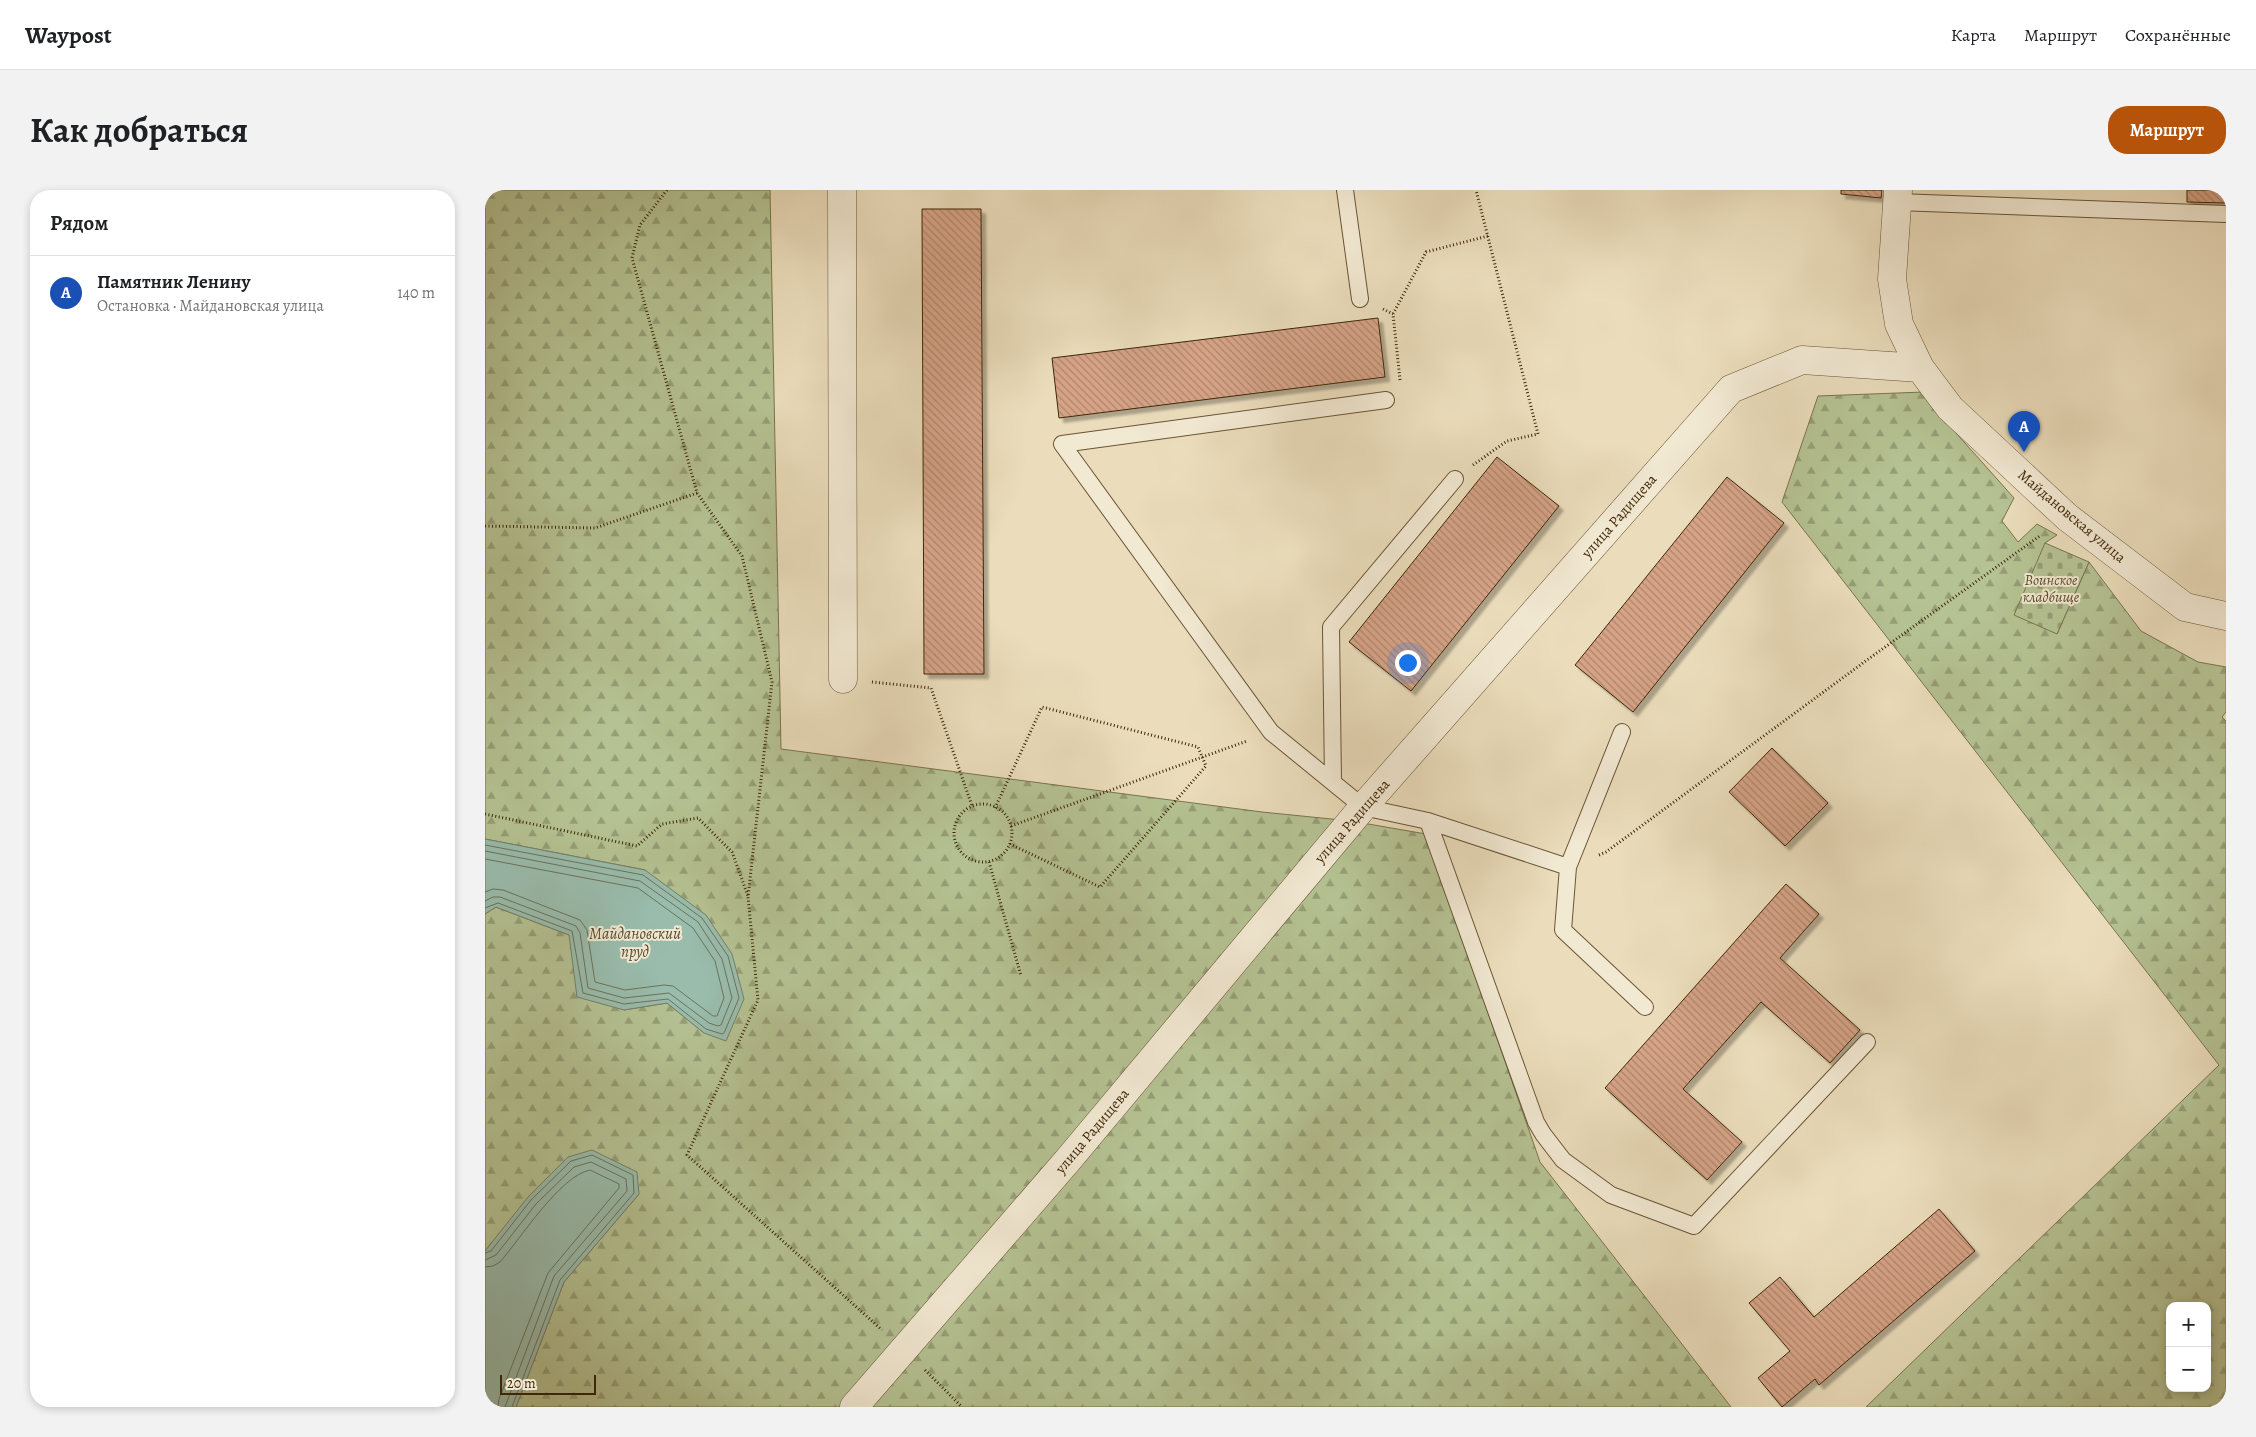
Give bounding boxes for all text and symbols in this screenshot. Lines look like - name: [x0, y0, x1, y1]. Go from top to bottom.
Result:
- text: Waypost: [25, 19, 112, 51]
- text: Карта: [1951, 23, 1996, 47]
- text: Маршрут: [2024, 23, 2097, 47]
- text: Сохранённые: [2125, 23, 2231, 47]
- text: Как добраться: [30, 106, 248, 154]
- button: Маршрут: [2108, 106, 2226, 154]
- text: Рядом: [50, 209, 108, 237]
- text: Памятник Ленину: [97, 269, 251, 295]
- text: A: [61, 282, 71, 304]
- text: 140 m: [397, 282, 435, 304]
- text: Остановка · Майдановская улица: [97, 295, 324, 317]
- pin: A: [2008, 411, 2040, 452]
- street label: Майдановская улица: [2014, 465, 2130, 567]
- street label: улица Радищева: [1576, 470, 1661, 563]
- park label: Воинское кладбище: [2023, 570, 2080, 607]
- your location: [1395, 650, 1421, 676]
- street label: улица Радищева: [1309, 775, 1394, 868]
- water label: Майдановский пруд: [589, 923, 681, 963]
- street label: улица Радищева: [1050, 1084, 1134, 1179]
- map controls: [2166, 1302, 2211, 1392]
- button: +: [2166, 1302, 2211, 1347]
- button: −: [2166, 1347, 2211, 1392]
- scale bar: [500, 1372, 596, 1395]
- text: 20 m: [507, 1374, 536, 1393]

